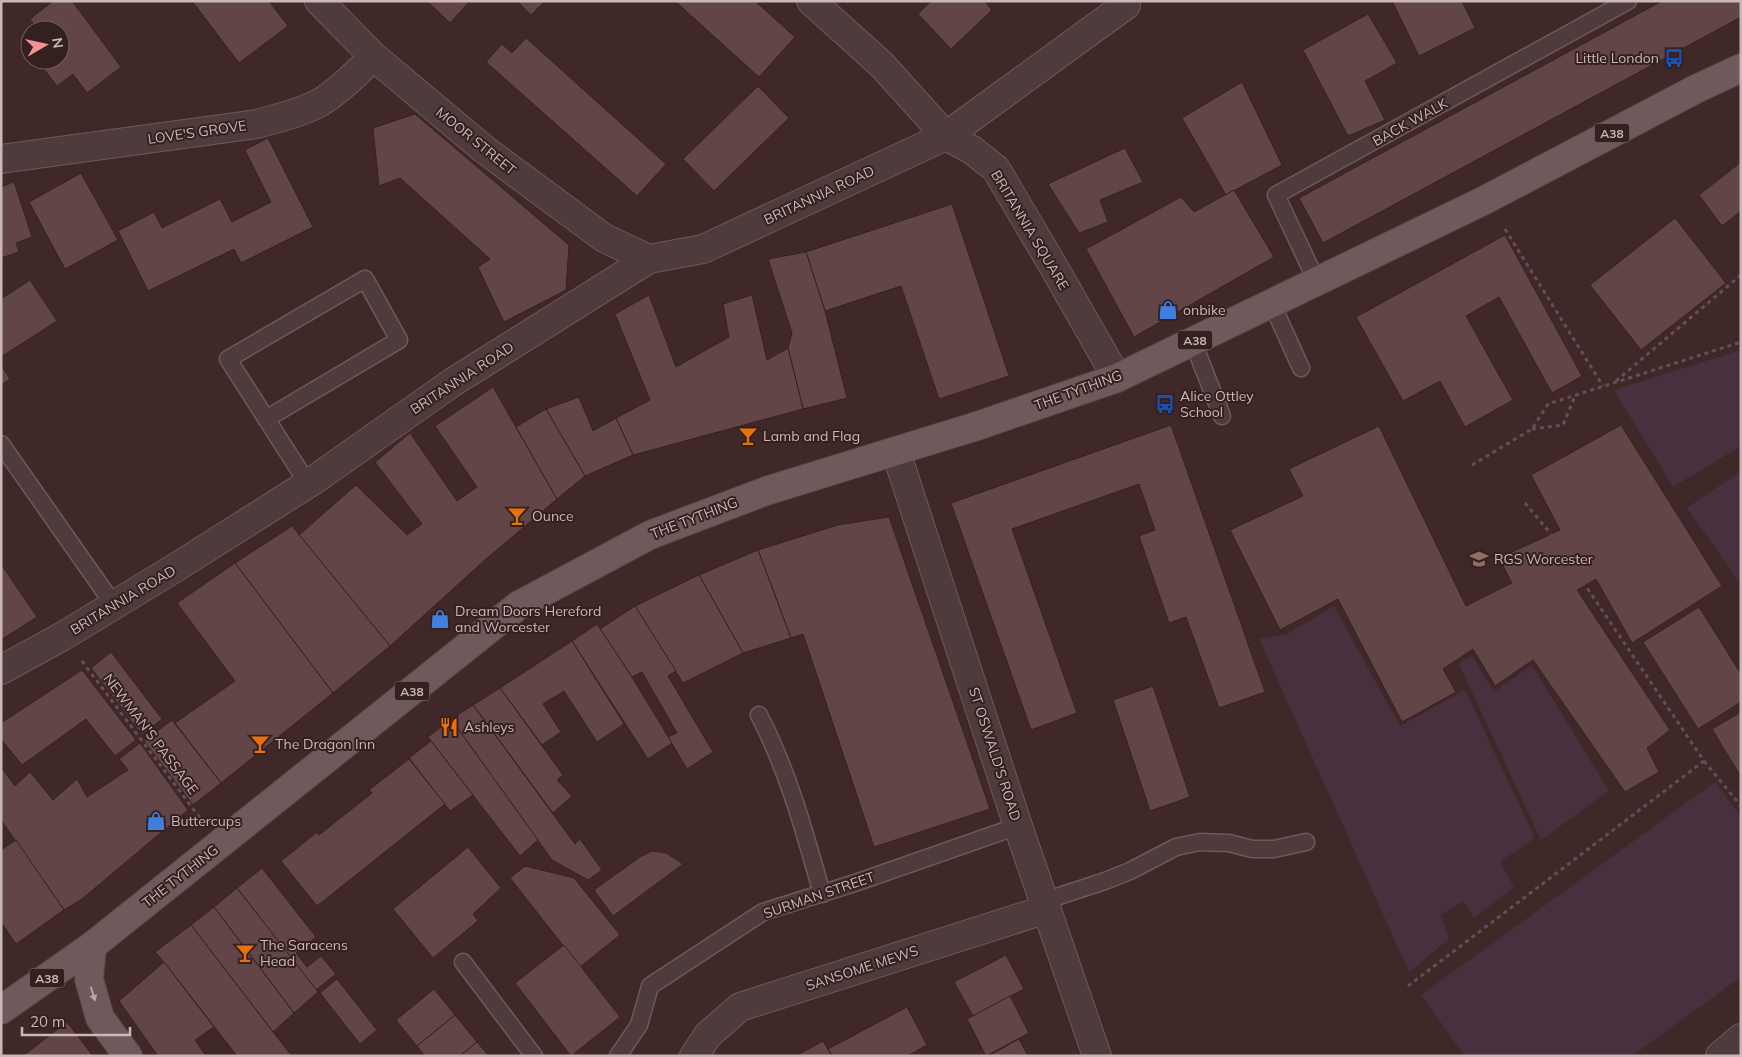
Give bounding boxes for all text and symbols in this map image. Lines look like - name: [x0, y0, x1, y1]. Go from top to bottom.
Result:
- north arrow: [20, 20, 70, 70]
- text: N: [48, 36, 68, 50]
- bus stop icon: Little London: [1663, 47, 1685, 69]
- place label: Little London: [1575, 49, 1659, 67]
- street label: BACK WALK: [1369, 93, 1452, 150]
- street label: MOOR STREET: [432, 103, 520, 179]
- street label: LOVE'S GROVE: [146, 116, 248, 148]
- road number: A38: [1594, 124, 1630, 142]
- street label: BRITANNIA ROAD: [761, 161, 877, 229]
- street label: BRITANNIA SQUARE: [987, 167, 1073, 293]
- shop icon: onbike: [1157, 299, 1179, 321]
- place label: onbike: [1183, 301, 1226, 319]
- road number: A38: [1178, 330, 1212, 350]
- street label: BRITANNIA ROAD: [407, 338, 517, 418]
- street label: THE TYTHING: [1032, 366, 1124, 414]
- place label: Alice Ottley School: [1180, 387, 1254, 421]
- bus stop icon: Alice Ottley School: [1154, 393, 1176, 415]
- bar icon: Lamb and Flag: [737, 425, 759, 447]
- place label: Lamb and Flag: [763, 427, 860, 445]
- street label: THE TYTHING: [648, 493, 740, 543]
- bar icon: Ounce: [506, 505, 528, 527]
- place label: Ounce: [532, 507, 574, 525]
- school or university icon: RGS Worcester: [1468, 548, 1490, 570]
- place label: RGS Worcester: [1494, 550, 1594, 568]
- street label: BRITANNIA ROAD: [67, 561, 179, 639]
- place label: Dream Doors Hereford and Worcester: [455, 602, 601, 636]
- shop icon: Dream Doors Hereford and Worcester: [429, 608, 451, 630]
- street label: NEWMAN'S PASSAGE: [100, 670, 202, 798]
- road number: A38: [394, 681, 430, 700]
- street label: ST OSWALD'S ROAD: [965, 685, 1025, 823]
- restaurant icon: Ashleys: [438, 716, 460, 738]
- place label: Ashleys: [464, 718, 515, 736]
- bar icon: The Dragon Inn: [249, 733, 271, 755]
- place label: The Dragon Inn: [275, 735, 375, 753]
- shop icon: Buttercups: [145, 810, 167, 832]
- place label: Buttercups: [171, 812, 241, 830]
- street label: THE TYTHING: [138, 841, 222, 911]
- street label: SURMAN STREET: [761, 867, 877, 922]
- place label: The Saracens Head: [260, 936, 348, 970]
- street label: SANSOME MEWS: [804, 941, 921, 995]
- bar icon: The Saracens Head: [234, 942, 256, 964]
- road number: A38: [30, 968, 64, 988]
- one-way arrow: [89, 986, 97, 1001]
- scale bar: [22, 1004, 130, 1036]
- text: 20 m: [30, 1012, 65, 1031]

